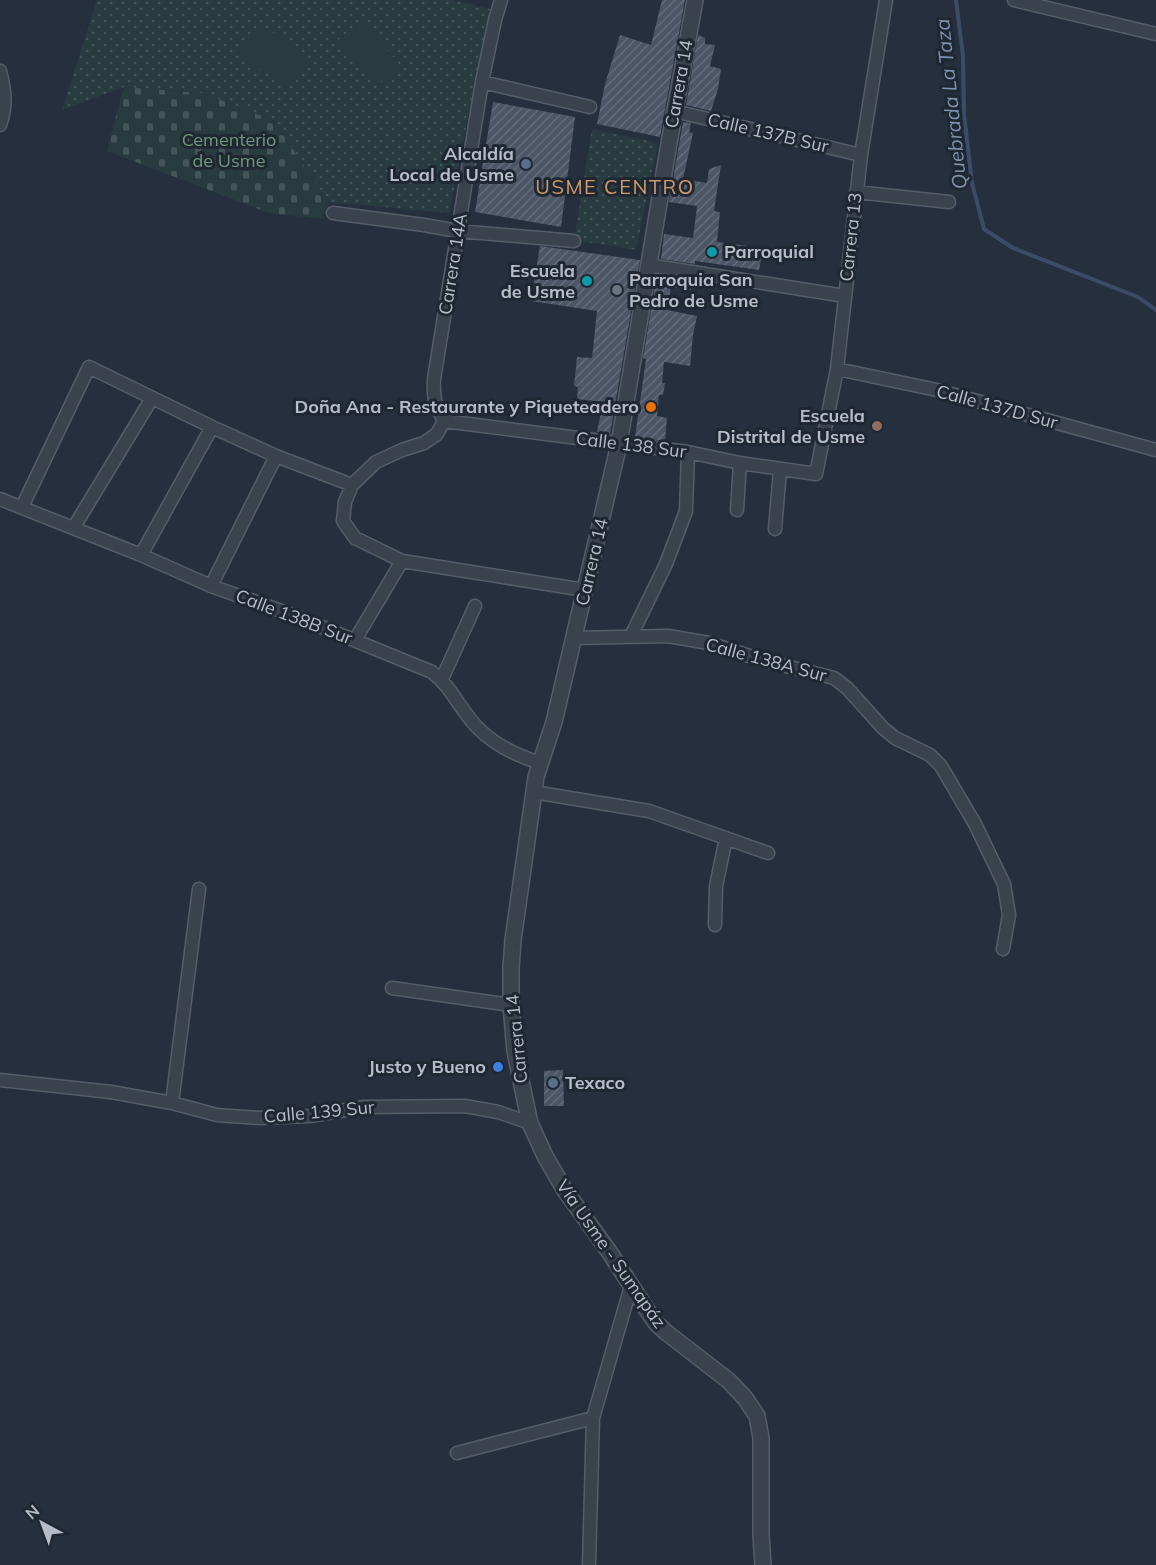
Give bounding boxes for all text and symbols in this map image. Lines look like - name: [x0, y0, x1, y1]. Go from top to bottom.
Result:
- water label: Quebrada La Taza: [929, 18, 972, 190]
- street label: Carrera 14: [659, 38, 698, 130]
- street label: Calle 137B Sur: [705, 107, 831, 158]
- park label: Cementerio de Usme: [182, 128, 276, 172]
- place label: Alcaldía Local de Usme: [389, 142, 514, 186]
- marker: Alcaldía Local de Usme: [519, 157, 533, 171]
- district label: USME CENTRO: [535, 174, 695, 199]
- street label: Carrera 13: [834, 191, 867, 282]
- street label: Carrera 14A: [433, 212, 472, 316]
- place label: Parroquial: [724, 240, 814, 263]
- marker: Parroquial: [705, 245, 719, 259]
- place label: Escuela de Usme: [501, 259, 575, 303]
- place label: Parroquia San Pedro de Usme: [629, 268, 759, 312]
- marker: Escuela de Usme: [580, 274, 594, 288]
- marker: Parroquia San Pedro de Usme: [610, 283, 624, 297]
- street label: Calle 137D Sur: [934, 379, 1061, 434]
- place label: Doña Ana - Restaurante y Piqueteadero: [295, 395, 639, 418]
- marker: Doña Ana - Restaurante y Piqueteadero: [644, 400, 658, 414]
- place label: Escuela Distrital de Usme: [717, 404, 865, 448]
- marker: Escuela Distrital de Usme: [870, 419, 884, 433]
- street label: Calle 138 Sur: [575, 426, 688, 463]
- street label: Carrera 14: [570, 516, 613, 608]
- street label: Calle 138B Sur: [232, 584, 356, 650]
- street label: Calle 138A Sur: [703, 632, 830, 687]
- street label: Carrera 14: [500, 993, 533, 1085]
- place label: Justo y Bueno: [368, 1055, 486, 1078]
- marker: Justo y Bueno: [491, 1060, 505, 1074]
- place label: Texaco: [565, 1071, 625, 1094]
- marker: Texaco: [546, 1076, 560, 1090]
- street label: Calle 139 Sur: [263, 1095, 376, 1128]
- street label: Vía Usme - Sumapáz: [551, 1175, 671, 1333]
- north arrow: [12, 1493, 72, 1553]
- text: N: [21, 1500, 43, 1523]

